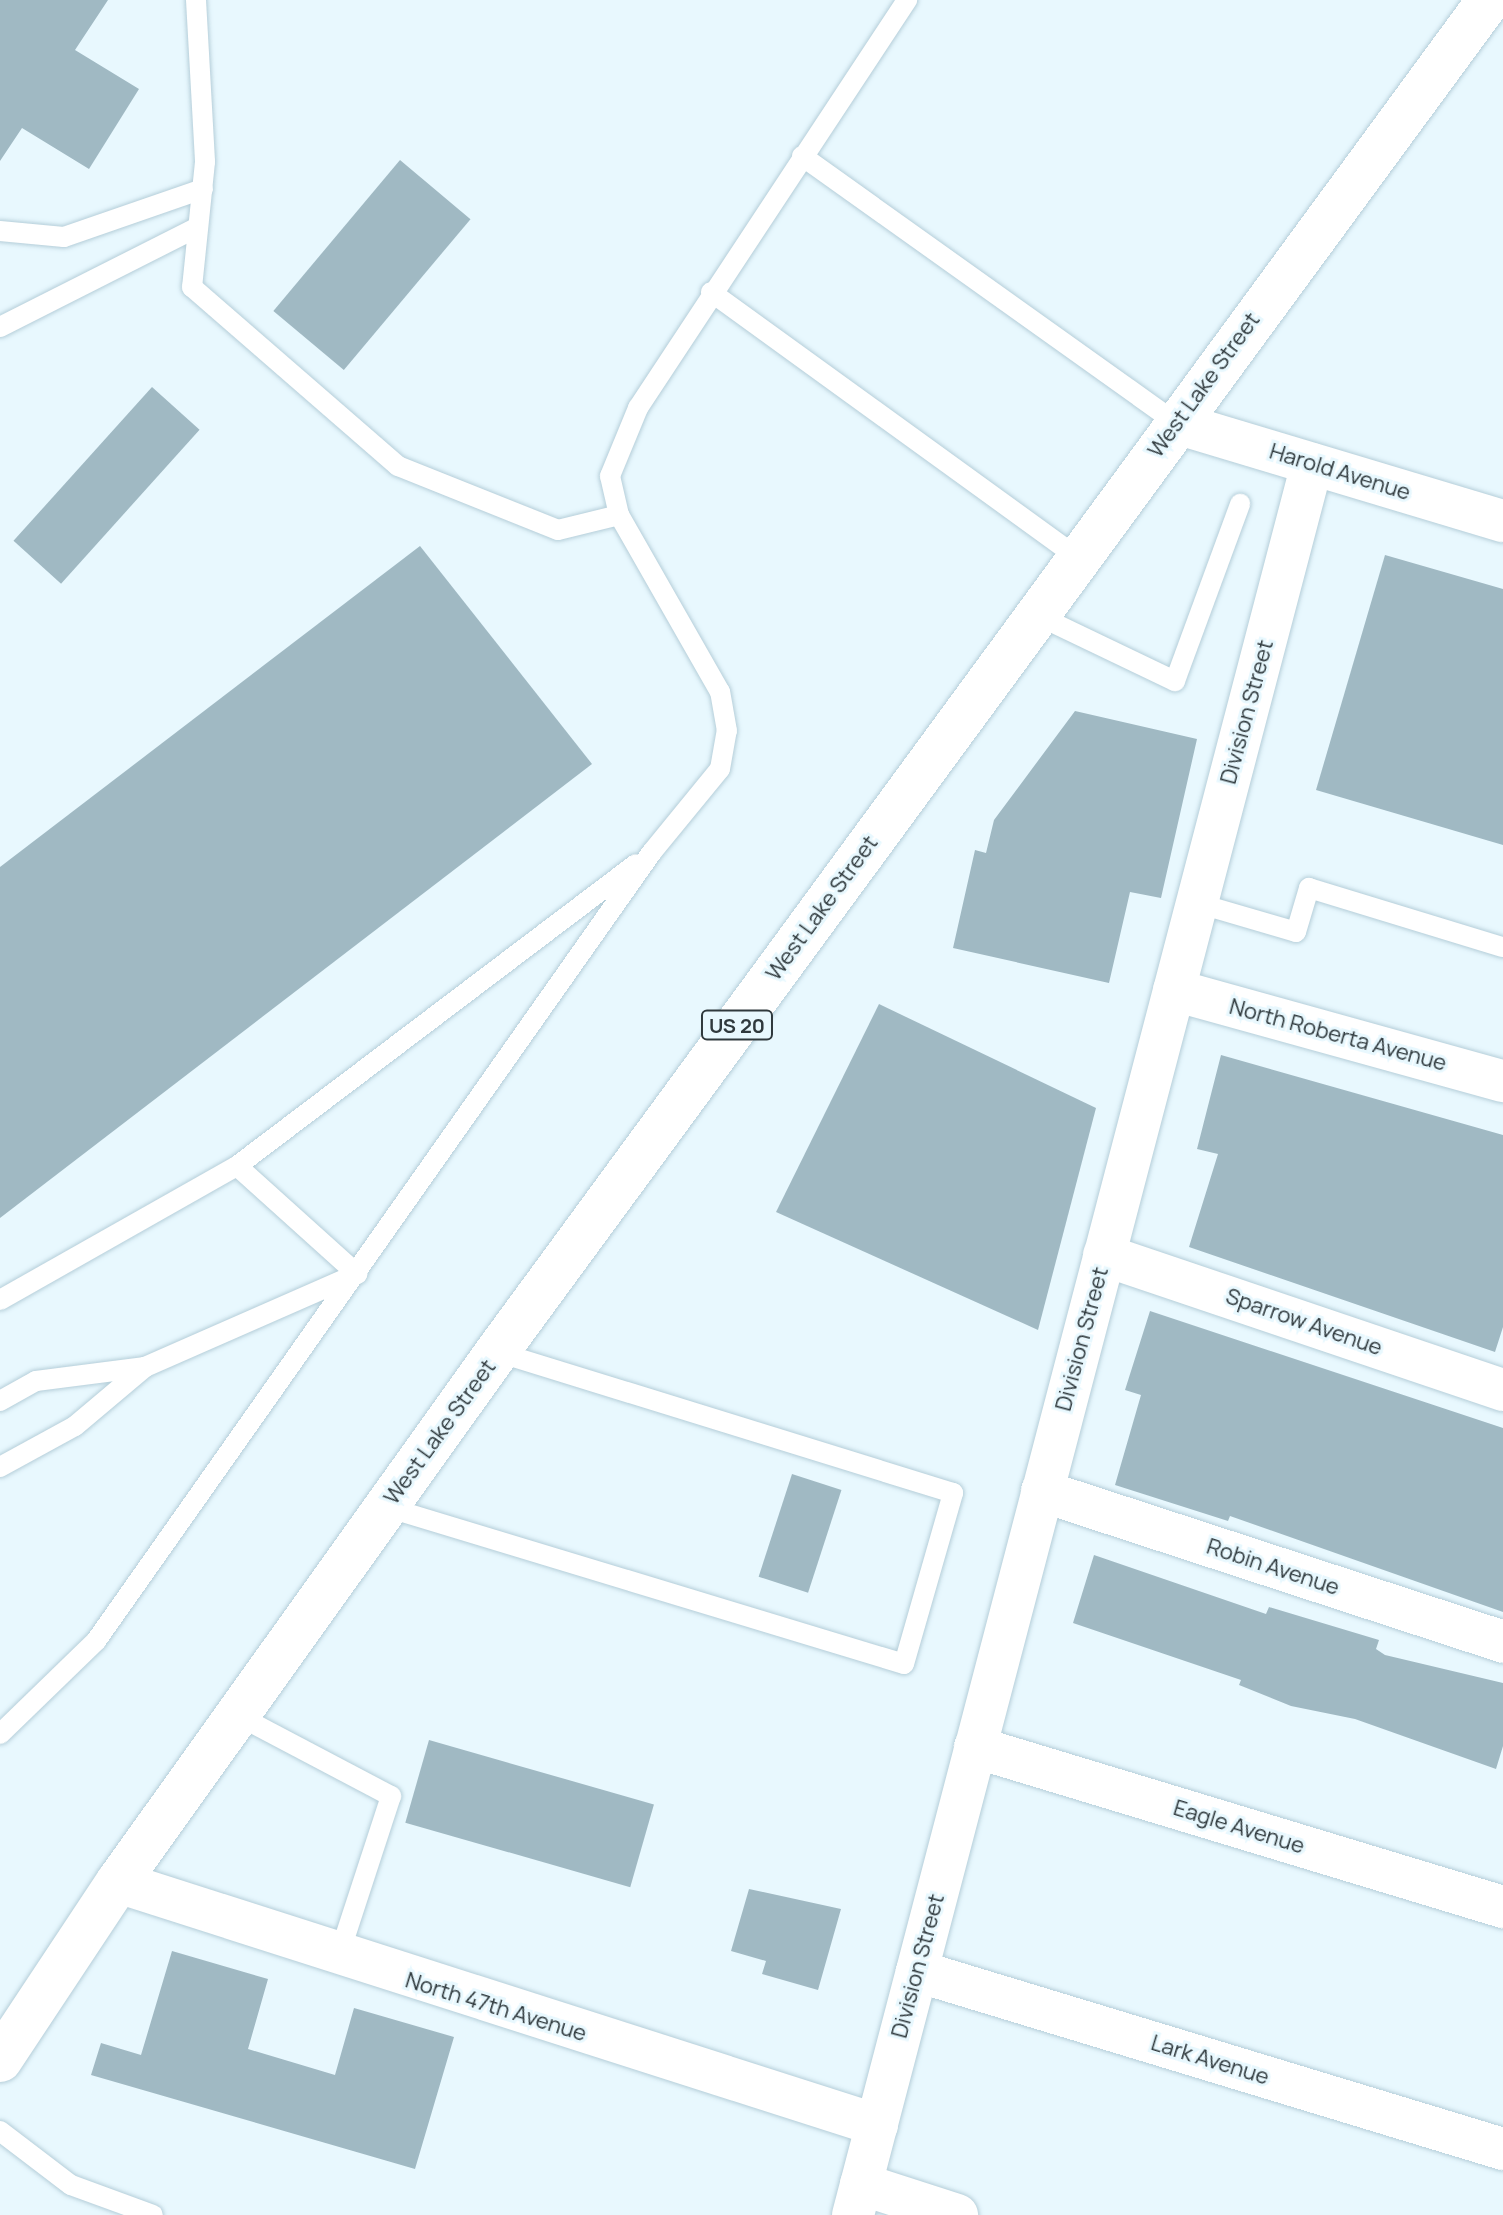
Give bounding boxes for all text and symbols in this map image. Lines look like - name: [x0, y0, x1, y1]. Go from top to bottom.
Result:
- street label: West Lake Street: [1143, 307, 1265, 463]
- street label: Harold Avenue: [1266, 438, 1414, 506]
- street label: Division Street: [1215, 637, 1279, 787]
- street label: West Lake Street: [761, 830, 883, 986]
- street label: North Roberta Avenue: [1227, 993, 1449, 1077]
- road number: US 20: [699, 1009, 775, 1041]
- street label: Division Street: [1050, 1264, 1114, 1414]
- street label: Sparrow Avenue: [1222, 1283, 1386, 1361]
- street label: West Lake Street: [379, 1354, 501, 1510]
- street label: Robin Avenue: [1203, 1533, 1343, 1601]
- street label: Eagle Avenue: [1170, 1795, 1308, 1859]
- street label: Division Street: [886, 1891, 950, 2041]
- street label: North 47th Avenue: [402, 1967, 590, 2047]
- street label: Lark Avenue: [1148, 2030, 1272, 2090]

